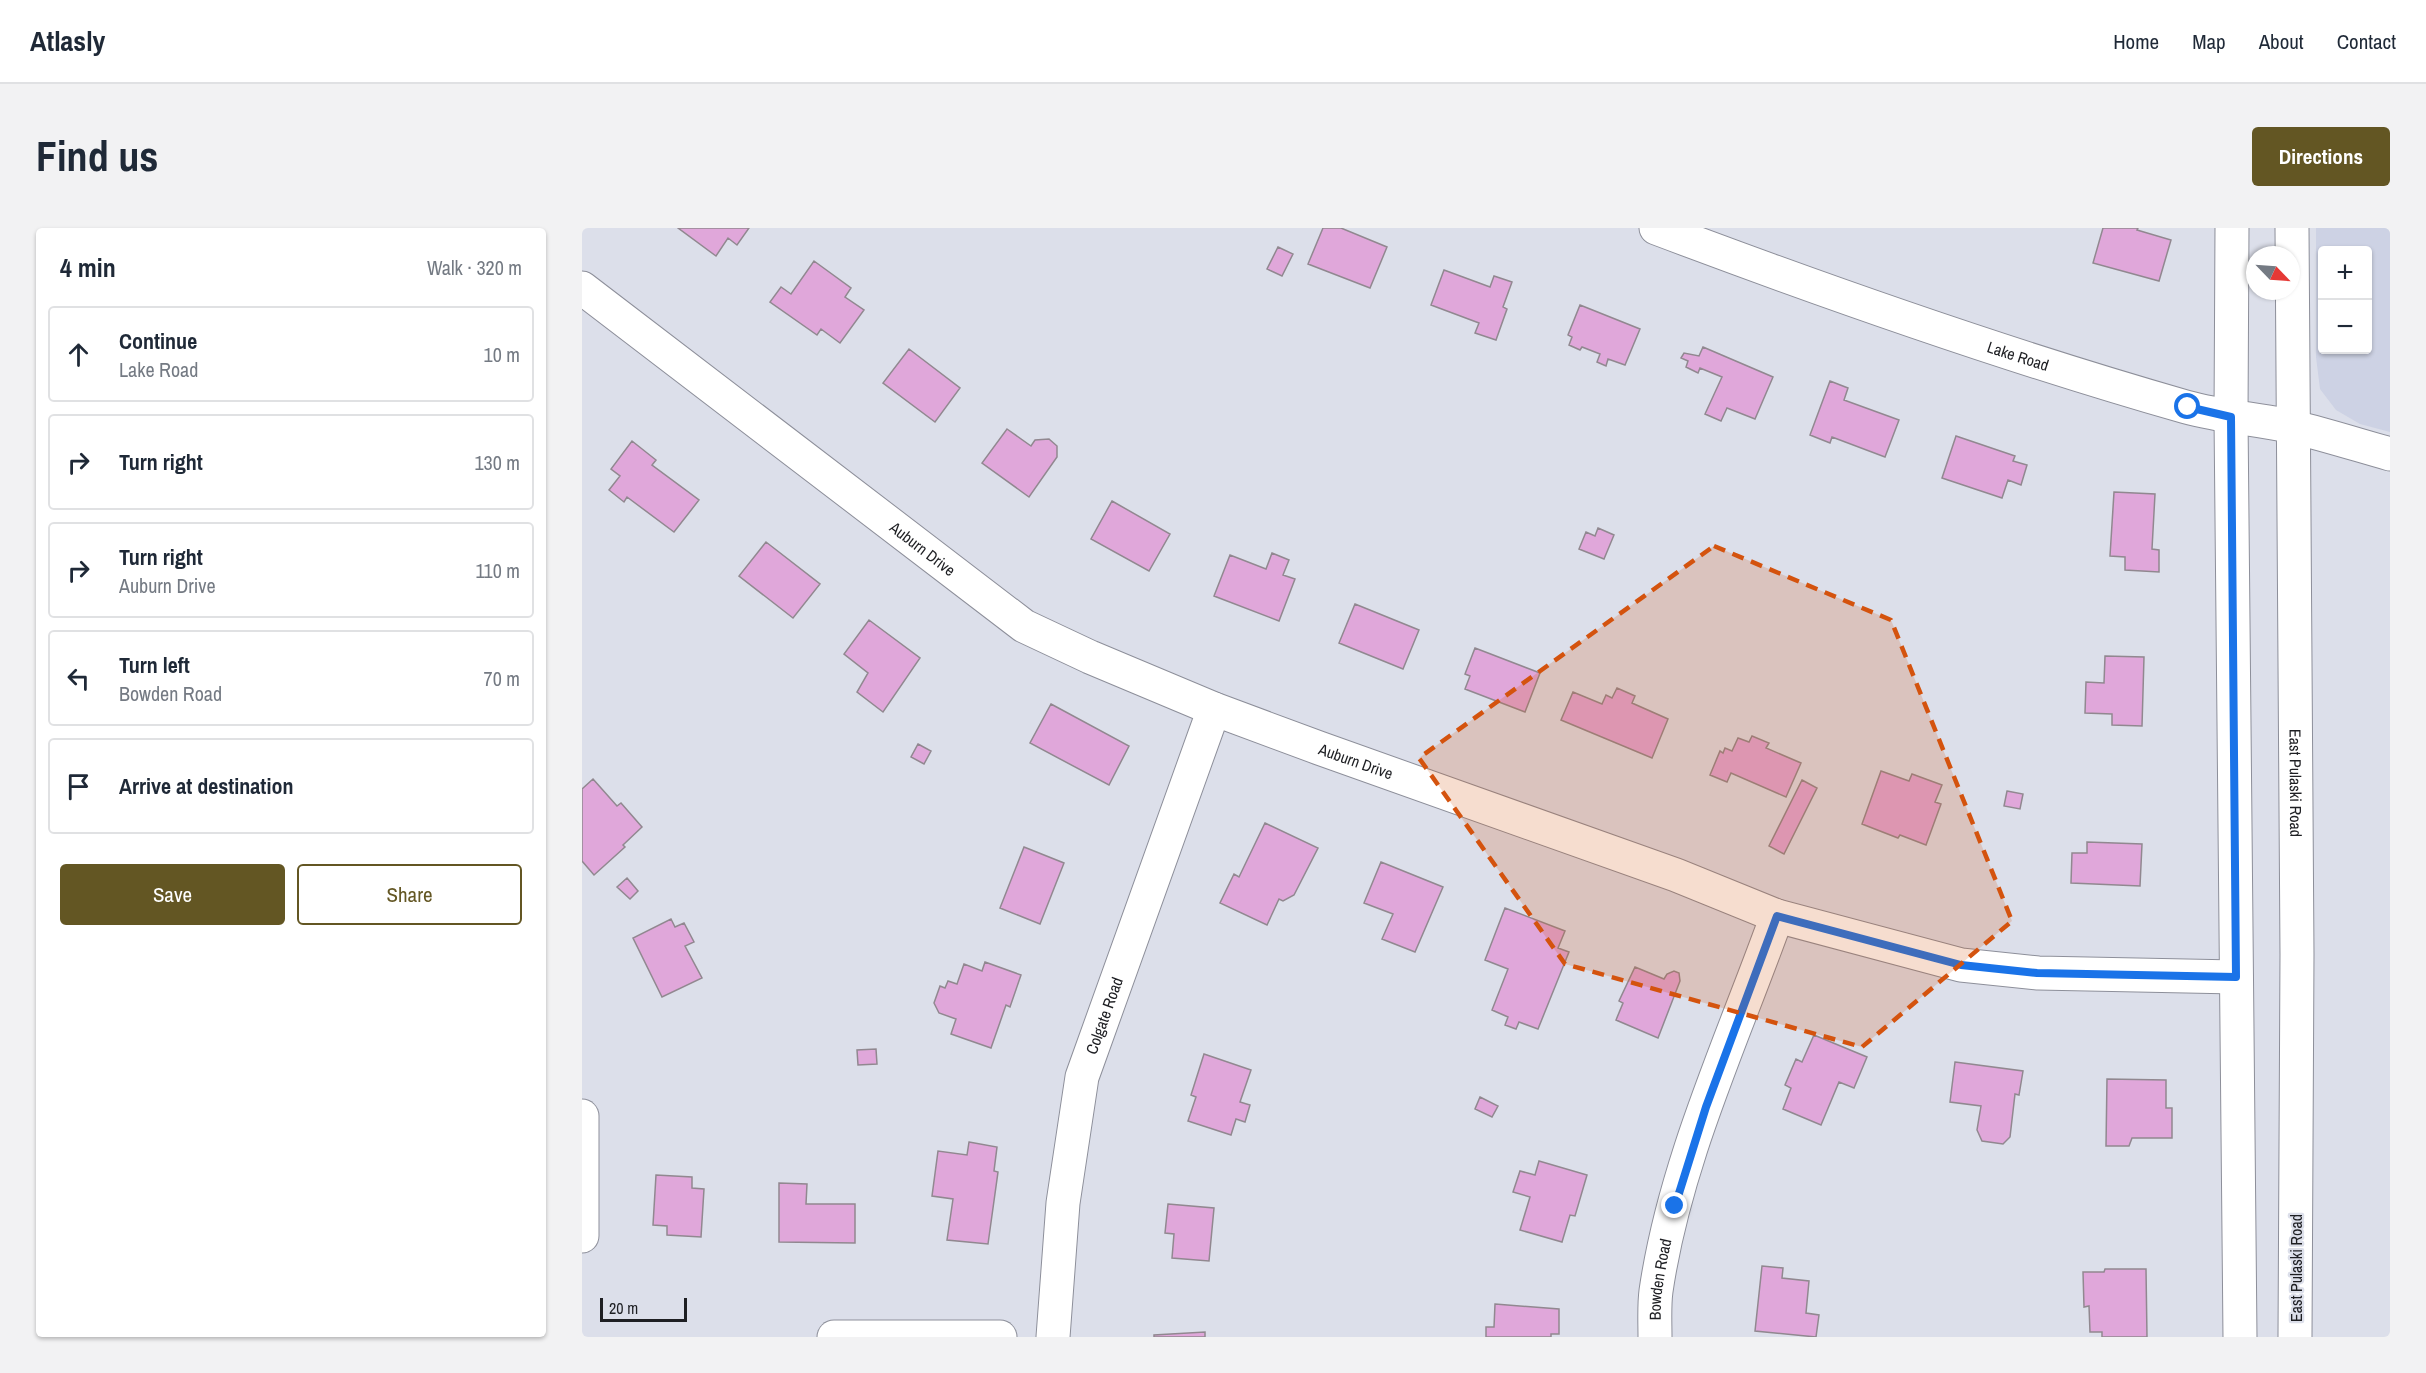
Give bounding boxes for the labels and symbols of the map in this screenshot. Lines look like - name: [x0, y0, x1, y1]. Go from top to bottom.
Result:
- north arrow: [2246, 246, 2300, 300]
- street label: Lake Road: [1984, 336, 2052, 376]
- route start: [2174, 393, 2200, 419]
- street label: Auburn Drive: [885, 516, 960, 581]
- street label: East Pulaski Road: [2284, 729, 2307, 837]
- street label: Auburn Drive: [1315, 737, 1396, 784]
- street label: Colgate Road: [1080, 974, 1128, 1057]
- route end: [1661, 1192, 1687, 1218]
- street label: East Pulaski Road: [2285, 1214, 2307, 1322]
- street label: Bowden Road: [1644, 1236, 1676, 1320]
- scale bar: [600, 1295, 687, 1322]

